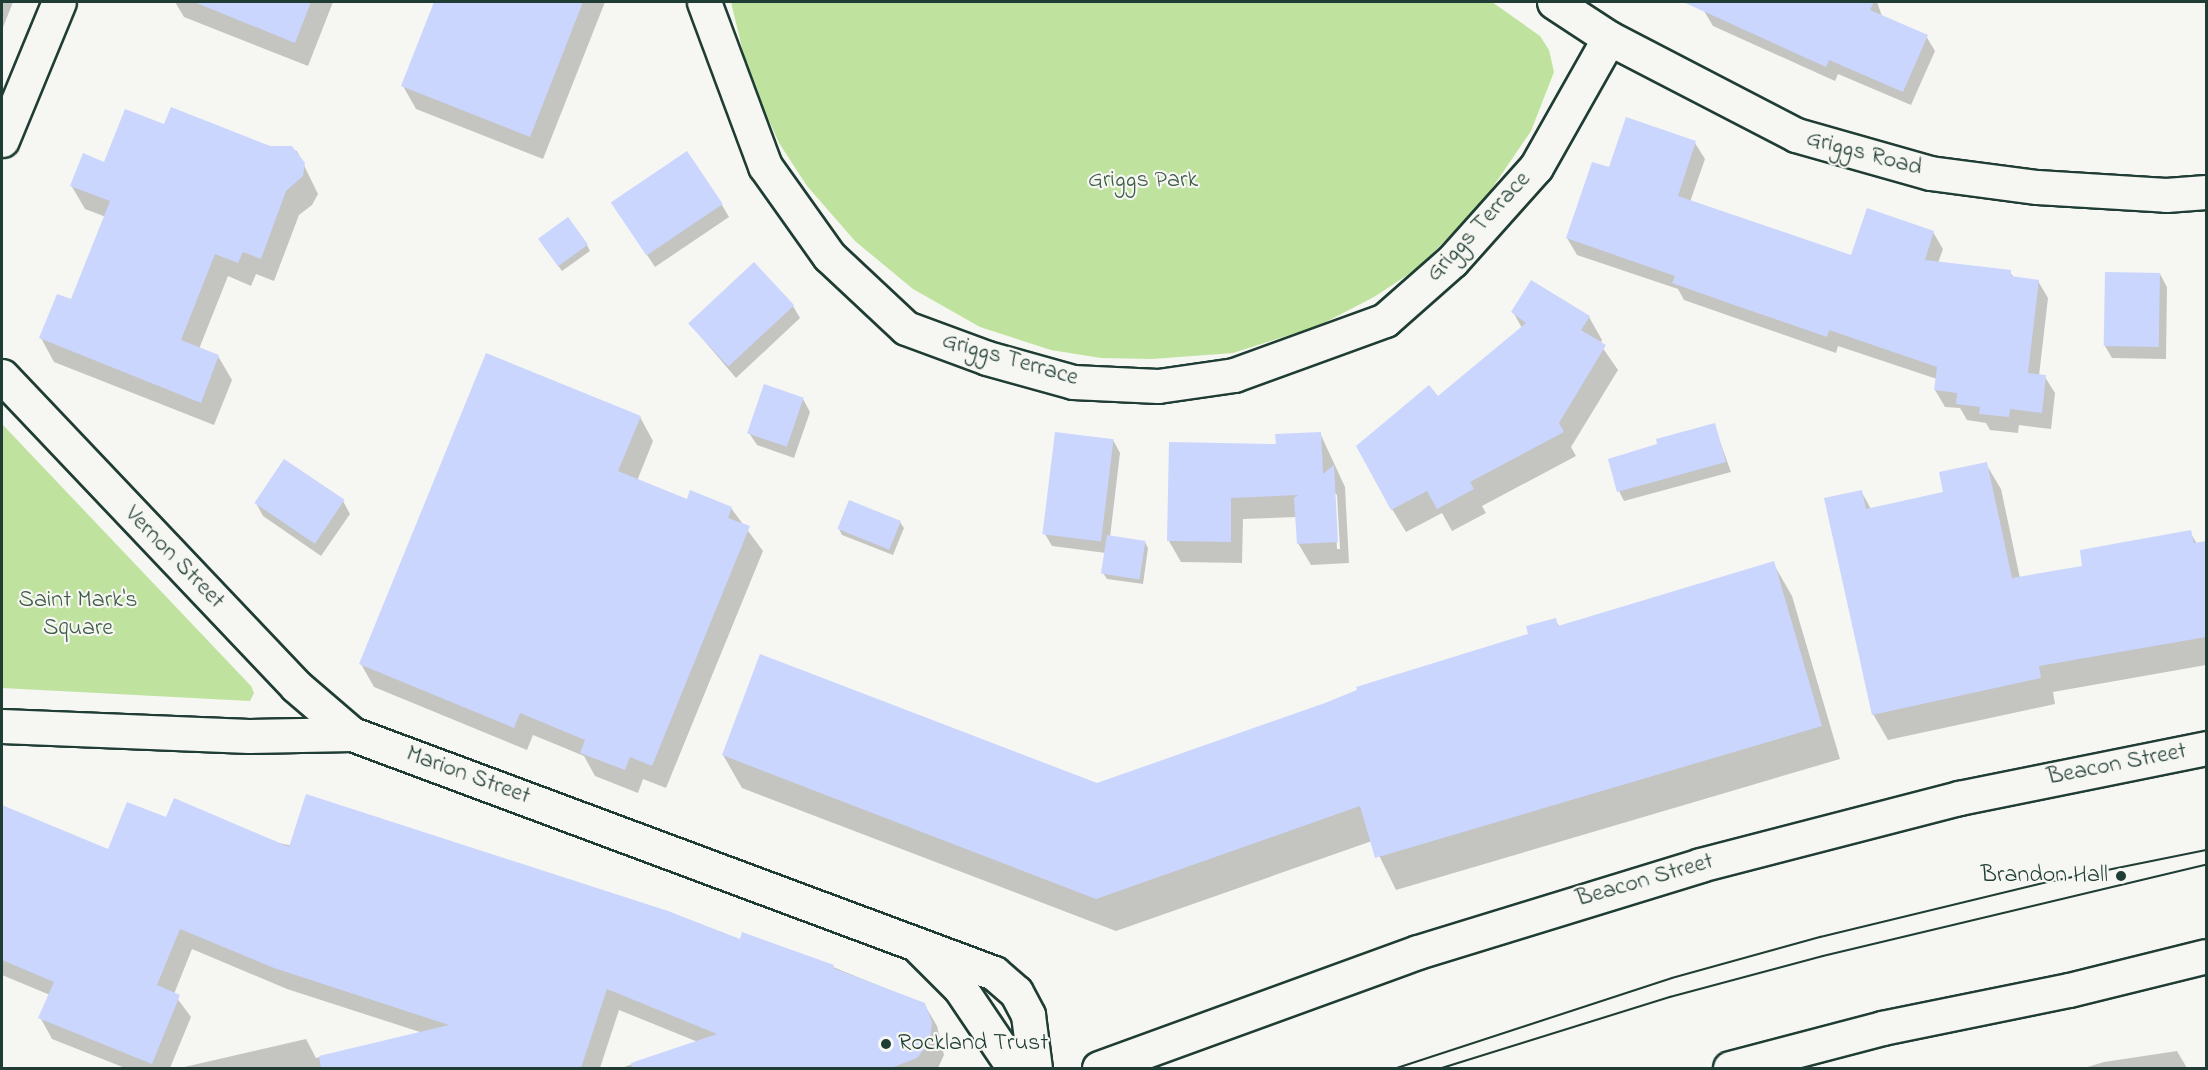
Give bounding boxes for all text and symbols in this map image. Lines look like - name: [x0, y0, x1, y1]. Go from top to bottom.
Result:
- street label: Griggs Road: [1803, 125, 1925, 183]
- street label: Griggs Terrace: [1421, 166, 1537, 288]
- park label: Griggs Park: [1088, 167, 1198, 195]
- street label: Griggs Terrace: [939, 327, 1081, 393]
- street label: Vernon Street: [118, 500, 230, 616]
- park label: Saint Mark's Square: [19, 587, 137, 643]
- street label: Beacon Street: [2045, 737, 2189, 793]
- street label: Marion Street: [402, 740, 534, 812]
- street label: Beacon Street: [1573, 848, 1717, 914]
- place label: Brandon Hall: [1981, 862, 2108, 890]
- marker: Brandon Hall: [2112, 867, 2130, 885]
- place label: Rockland Trust: [898, 1030, 1048, 1058]
- marker: Rockland Trust: [879, 1037, 893, 1051]

